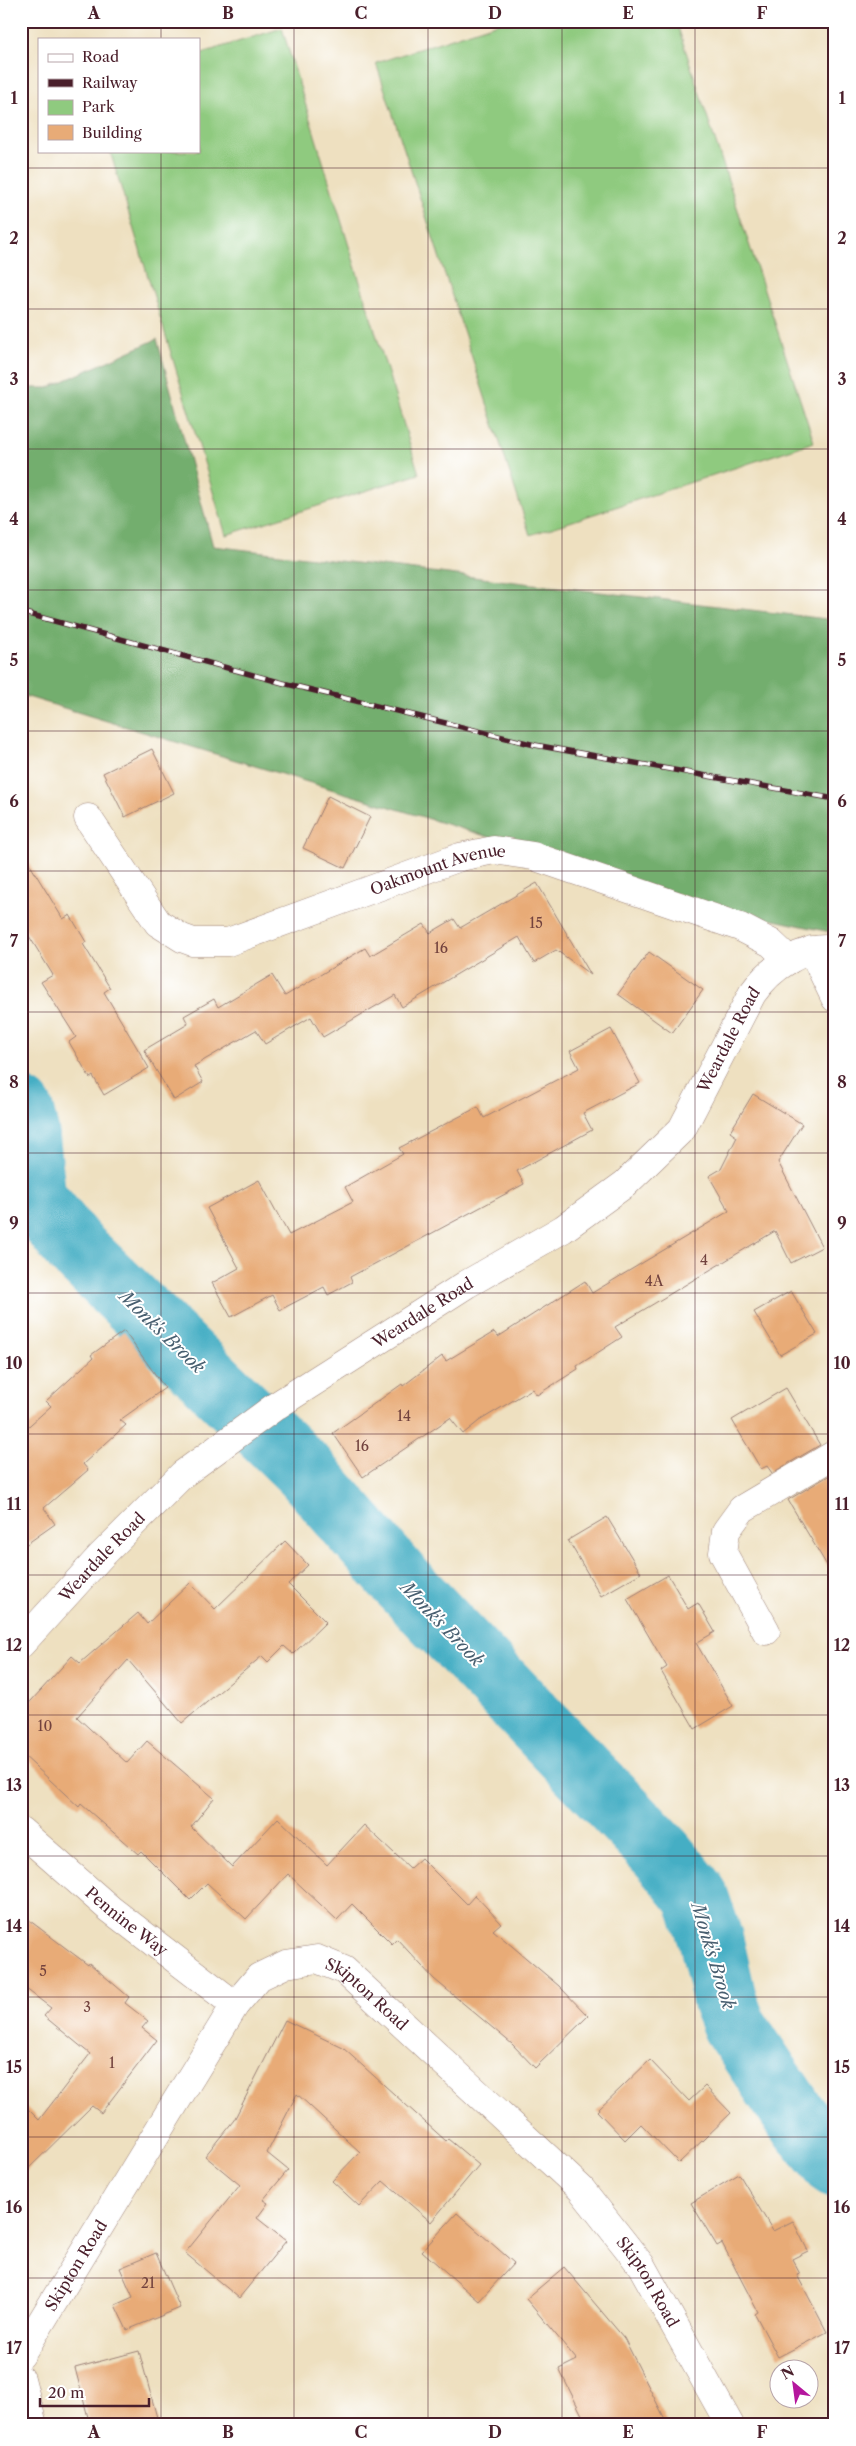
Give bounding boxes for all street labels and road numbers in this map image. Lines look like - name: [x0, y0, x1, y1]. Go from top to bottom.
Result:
- street label: Oakmount Avenue: [367, 840, 507, 899]
- street label: Weardale Road: [692, 983, 764, 1096]
- street label: Weardale Road: [367, 1273, 477, 1353]
- street label: Weardale Road: [54, 1508, 149, 1606]
- street label: Pennine Way: [81, 1882, 173, 1961]
- street label: Skipton Road: [323, 1954, 413, 2034]
- street label: Skipton Road: [40, 2216, 111, 2315]
- street label: Skipton Road: [612, 2232, 684, 2331]

